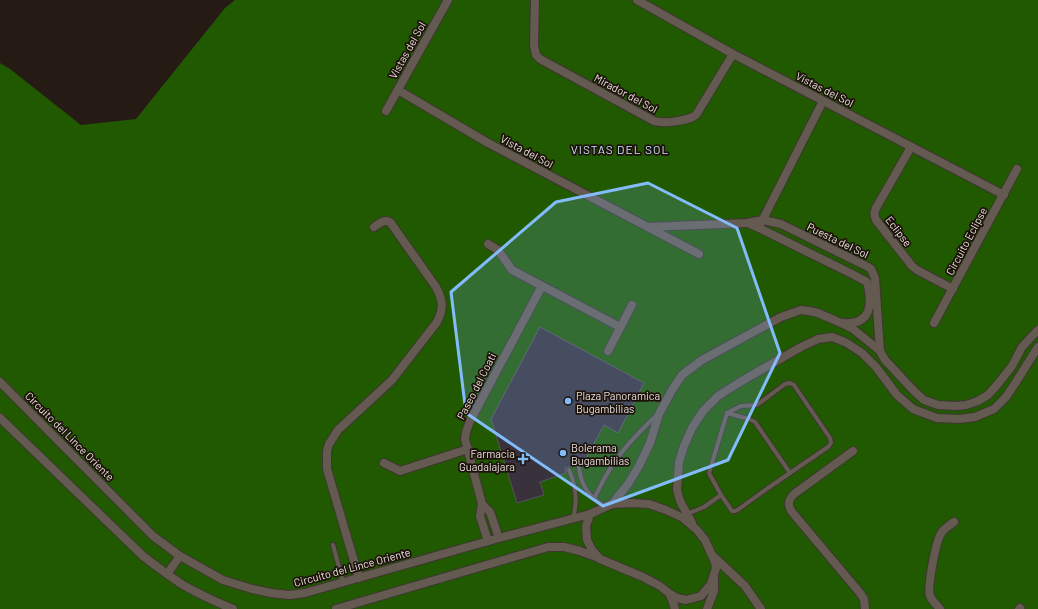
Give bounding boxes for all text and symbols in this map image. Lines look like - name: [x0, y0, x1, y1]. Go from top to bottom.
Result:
- street label: Vistas del Sol: [386, 19, 428, 81]
- street label: Vistas del Sol: [794, 69, 856, 109]
- street label: Mirador del Sol: [592, 71, 660, 115]
- street label: Vista del Sol: [498, 132, 556, 170]
- district label: VISTAS DEL SOL: [571, 142, 669, 156]
- street label: Circuito Eclipse: [943, 205, 989, 277]
- street label: Eclipse: [883, 213, 915, 249]
- street label: Puesta del Sol: [805, 220, 871, 260]
- street label: Paseo del Coati: [454, 350, 498, 422]
- street label: Circuito del Lince Oriente: [23, 389, 117, 483]
- place label: Plaza Panoramica Bugambilias: [576, 389, 660, 415]
- marker: Plaza Panoramica Bugambilias: [563, 396, 573, 406]
- place label: Bolerama Bugambilias: [571, 441, 629, 467]
- place label: Farmacia Guadalajara: [459, 447, 515, 473]
- marker: Bolerama Bugambilias: [558, 448, 568, 458]
- marker: Farmacia Guadalajara: [518, 454, 528, 464]
- street label: Circuito del Lince Oriente: [292, 545, 412, 589]

